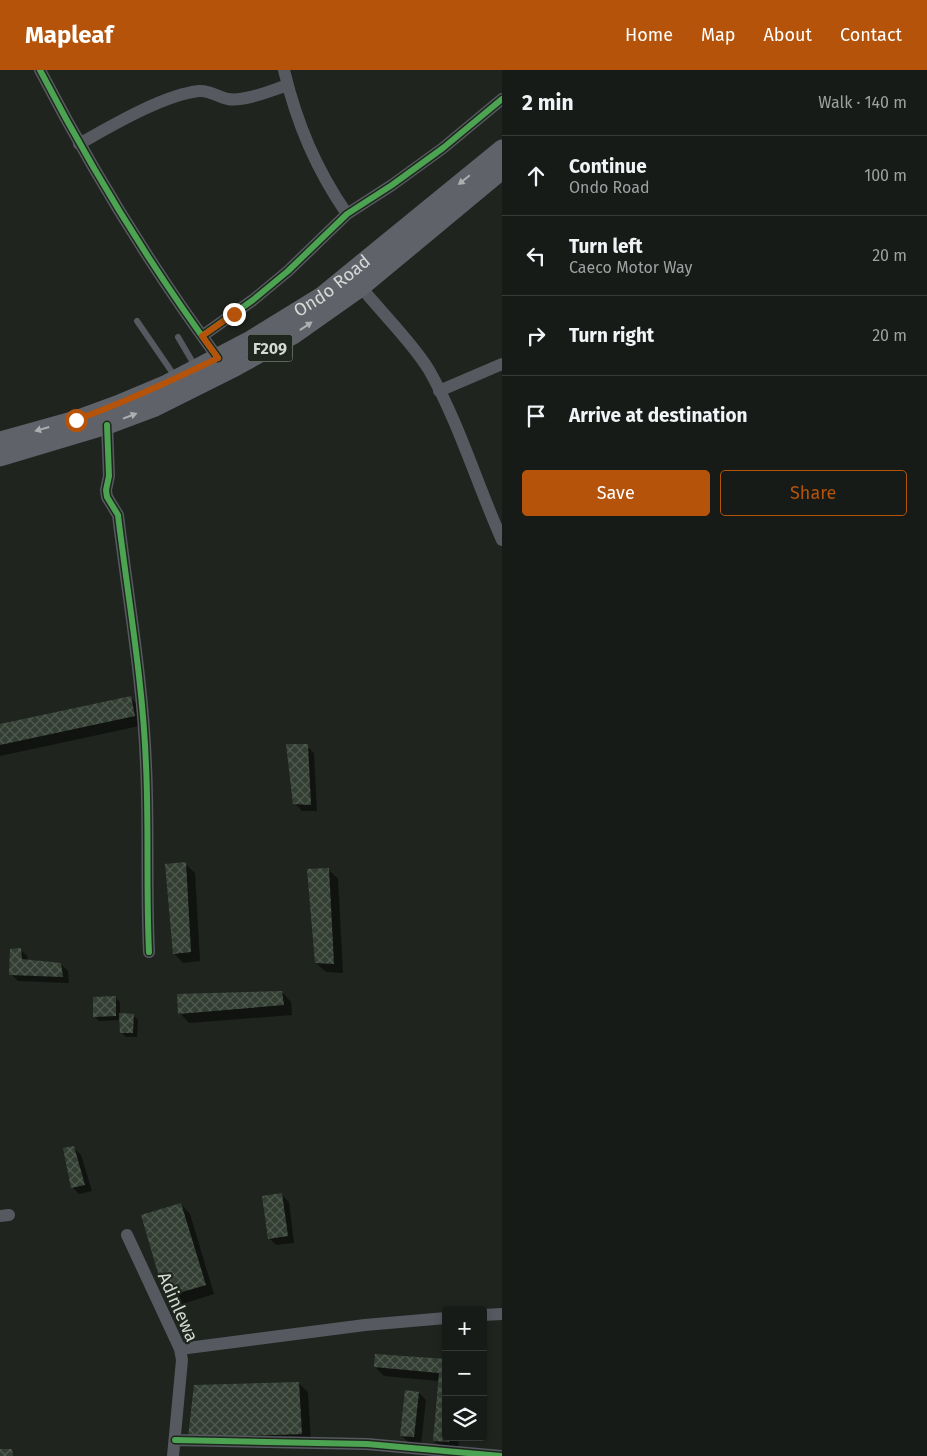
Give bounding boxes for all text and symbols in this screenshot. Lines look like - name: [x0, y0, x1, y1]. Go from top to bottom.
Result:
- text: Mapleaf: [25, 21, 113, 49]
- text: Home: [625, 24, 673, 46]
- text: Map: [701, 24, 735, 46]
- text: About: [763, 24, 812, 46]
- text: Contact: [840, 24, 902, 46]
- text: 2 min: [522, 90, 574, 116]
- text: Walk · 140 m: [818, 93, 907, 112]
- text: Continue: [569, 155, 647, 178]
- icon: ahead: [522, 162, 550, 190]
- text: 100 m: [864, 166, 907, 185]
- one-way arrow: [458, 175, 471, 186]
- text: Ondo Road: [569, 178, 650, 197]
- text: Turn left: [569, 235, 643, 258]
- icon: left: [522, 242, 550, 270]
- text: 20 m: [872, 246, 907, 265]
- street label: Ondo Road: [290, 250, 375, 322]
- text: Caeco Motor Way: [569, 258, 692, 277]
- route end: [223, 303, 246, 326]
- one-way arrow: [299, 322, 312, 331]
- icon: right: [522, 322, 550, 350]
- text: Turn right: [569, 324, 654, 347]
- text: 20 m: [872, 326, 907, 345]
- road number: F209: [248, 334, 292, 362]
- icon: arrive: [522, 402, 550, 430]
- text: Arrive at destination: [569, 404, 748, 427]
- route start: [65, 409, 88, 432]
- one-way arrow: [123, 412, 138, 420]
- one-way arrow: [34, 426, 49, 434]
- button: Save: [522, 470, 710, 516]
- button: Share: [720, 470, 907, 516]
- street label: Adinlewa: [153, 1269, 203, 1345]
- map controls: [442, 1306, 487, 1441]
- button: +: [442, 1306, 487, 1351]
- button: −: [442, 1351, 487, 1396]
- button: layers: [442, 1396, 487, 1441]

